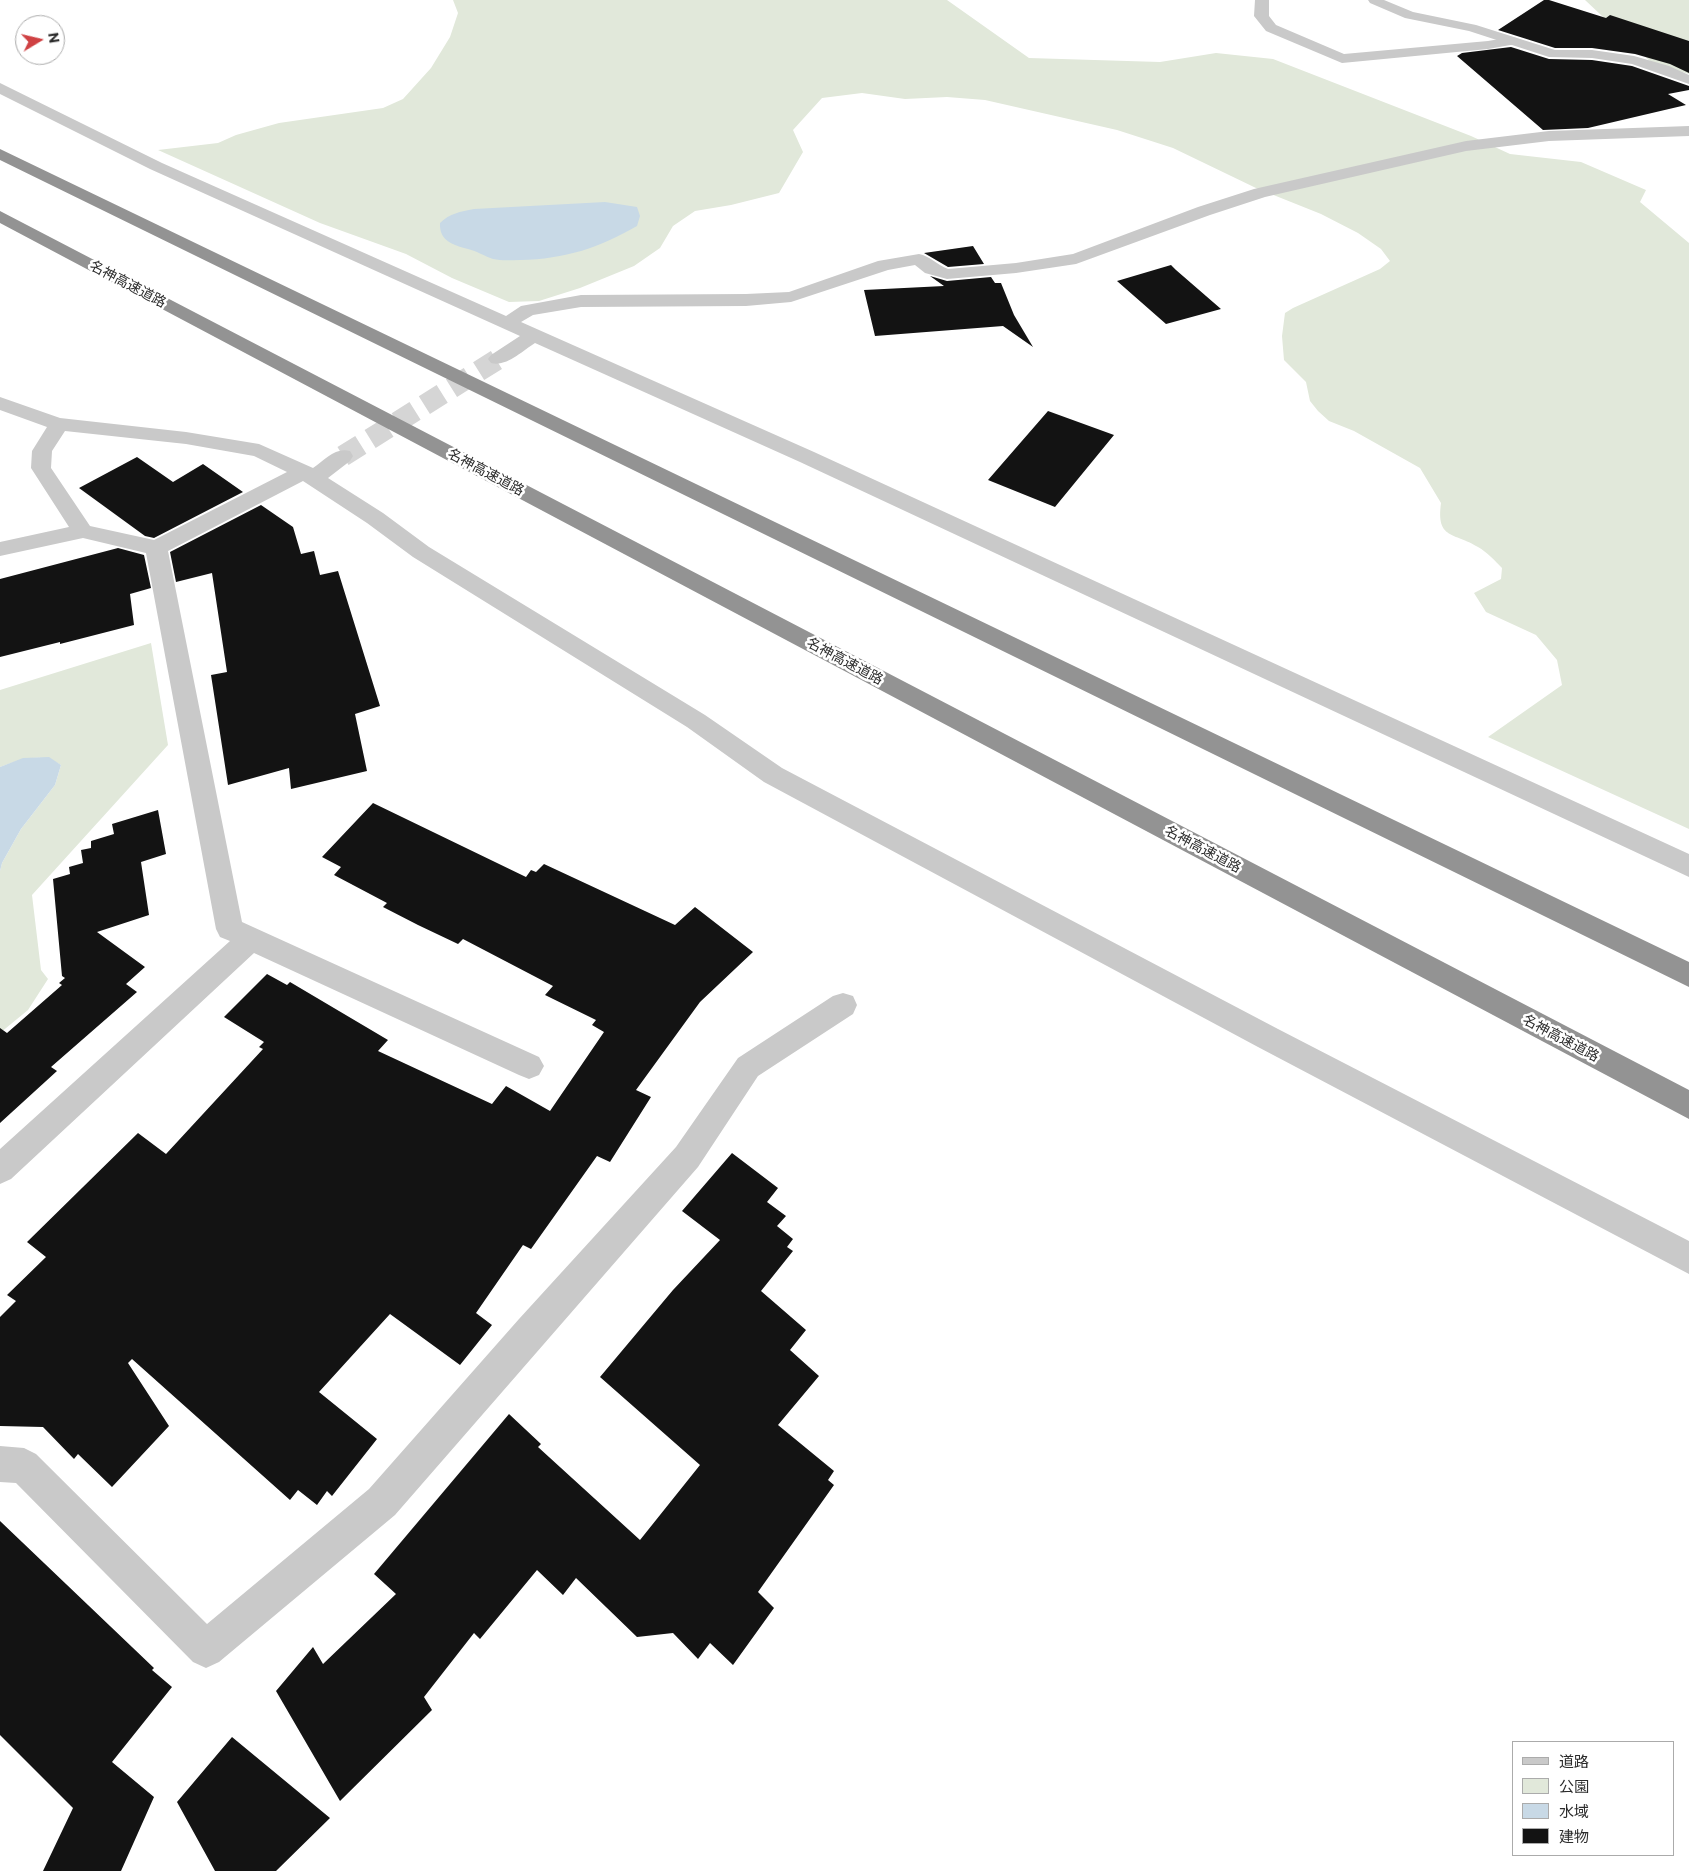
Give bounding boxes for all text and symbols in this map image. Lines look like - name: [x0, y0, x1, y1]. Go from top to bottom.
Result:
- north arrow: [15, 15, 65, 65]
- text: N: [45, 31, 64, 44]
- street label: 名神高速道路: [87, 257, 169, 311]
- street label: 名神高速道路: [445, 445, 527, 499]
- street label: 名神高速道路: [804, 634, 886, 688]
- street label: 名神高速道路: [1162, 822, 1244, 876]
- street label: 名神高速道路: [1520, 1011, 1602, 1065]
- legend: [1512, 1741, 1674, 1856]
- text: 道路: [1559, 1752, 1589, 1770]
- text: 公園: [1559, 1777, 1589, 1795]
- text: 水域: [1559, 1802, 1589, 1820]
- text: 建物: [1559, 1827, 1589, 1845]

